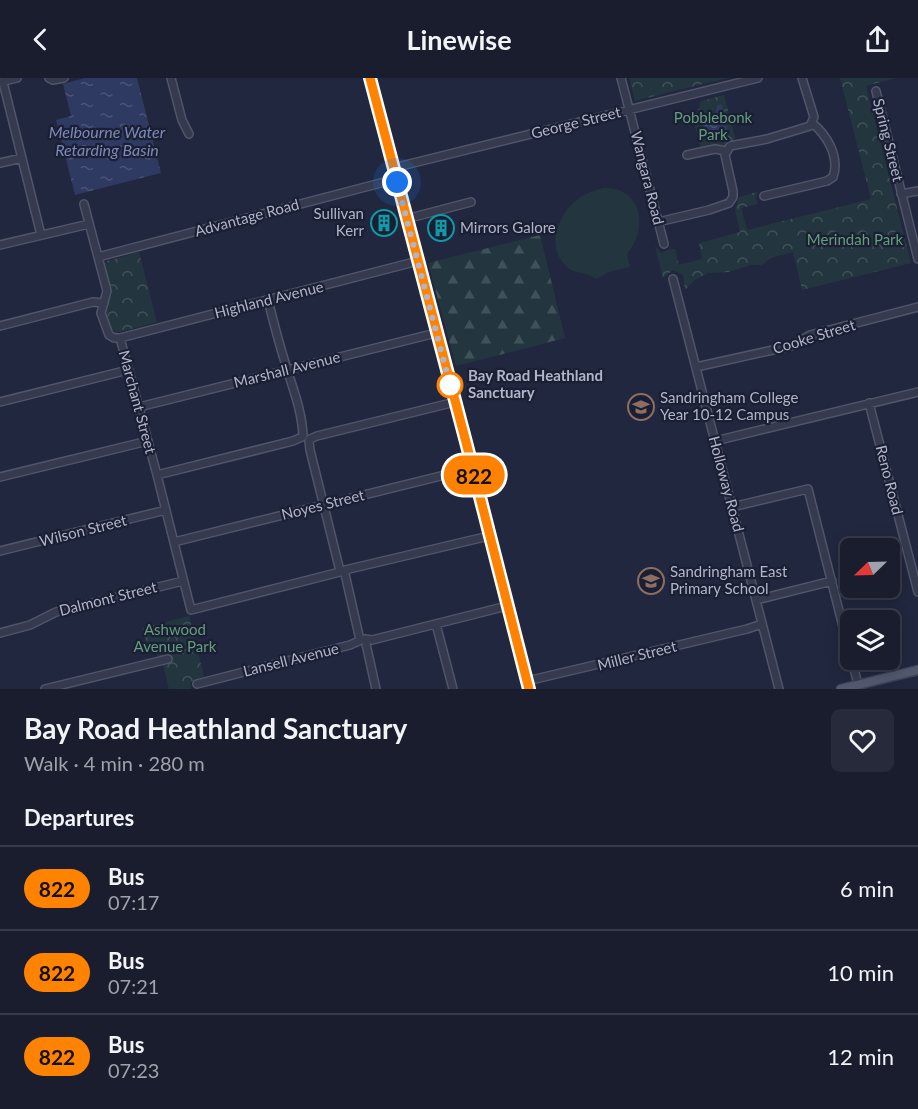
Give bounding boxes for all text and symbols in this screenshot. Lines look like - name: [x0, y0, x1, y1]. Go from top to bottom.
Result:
- icon: back: [24, 23, 57, 56]
- text: Linewise: [406, 23, 512, 56]
- icon: share: [861, 23, 894, 56]
- street label: Spring Street: [870, 96, 908, 184]
- street label: George Street: [529, 102, 623, 142]
- park label: Pobblebonk Park: [674, 108, 753, 143]
- water label: Melbourne Water Retarding Basin: [49, 122, 166, 159]
- street label: Wangara Road: [628, 129, 668, 226]
- your location: [382, 167, 412, 197]
- street label: Advantage Road: [193, 194, 301, 240]
- place label: Sullivan Kerr: [314, 204, 365, 239]
- building icon: Sullivan Kerr: [369, 208, 399, 238]
- building icon: Mirrors Galore: [426, 213, 456, 243]
- place label: Mirrors Galore: [460, 218, 556, 236]
- park label: Merindah Park: [807, 230, 904, 248]
- street label: Highland Avenue: [212, 277, 325, 321]
- street label: Cooke Street: [770, 315, 858, 357]
- street label: Marshall Avenue: [232, 347, 342, 391]
- street label: Marchant Street: [116, 348, 161, 456]
- place label: Bay Road Heathland Sanctuary: [468, 366, 603, 401]
- marker: Bay Road Heathland Sanctuary: [437, 372, 463, 398]
- place label: Sandringham College Year 10-12 Campus: [660, 388, 799, 423]
- school or university icon: Sandringham College Year 10-12 Campus: [626, 392, 656, 422]
- street label: Holloway Road: [706, 434, 748, 534]
- street label: Reno Road: [873, 443, 907, 516]
- line badge: 822: [440, 456, 508, 494]
- text: 822: [456, 463, 492, 488]
- street label: Noyes Street: [279, 485, 367, 523]
- street label: Wilson Street: [37, 510, 129, 550]
- north arrow: [840, 538, 900, 598]
- map controls: [840, 538, 900, 670]
- place label: Sandringham East Primary School: [670, 562, 788, 597]
- school or university icon: Sandringham East Primary School: [636, 566, 666, 596]
- street label: Dalmont Street: [57, 577, 159, 619]
- button: layers: [840, 610, 900, 670]
- park label: Ashwood Avenue Park: [134, 620, 217, 655]
- street label: Miller Street: [595, 636, 679, 674]
- street label: Lansell Avenue: [241, 638, 341, 680]
- button: heart: [831, 709, 894, 772]
- text: Bay Road Heathland Sanctuary: [24, 711, 407, 745]
- text: Walk · 4 min · 280 m: [24, 751, 205, 775]
- text: Departures: [24, 804, 134, 831]
- text: Bus: [108, 863, 144, 890]
- text: 6 min: [840, 875, 894, 902]
- text: 822: [39, 876, 75, 901]
- text: 07:17: [108, 890, 159, 914]
- text: Bus: [108, 947, 144, 974]
- text: 10 min: [827, 959, 894, 986]
- text: 822: [39, 960, 75, 985]
- text: 07:21: [108, 974, 159, 998]
- text: Bus: [108, 1031, 144, 1058]
- text: 12 min: [827, 1043, 894, 1070]
- text: 822: [39, 1044, 75, 1069]
- text: 07:23: [108, 1058, 159, 1082]

